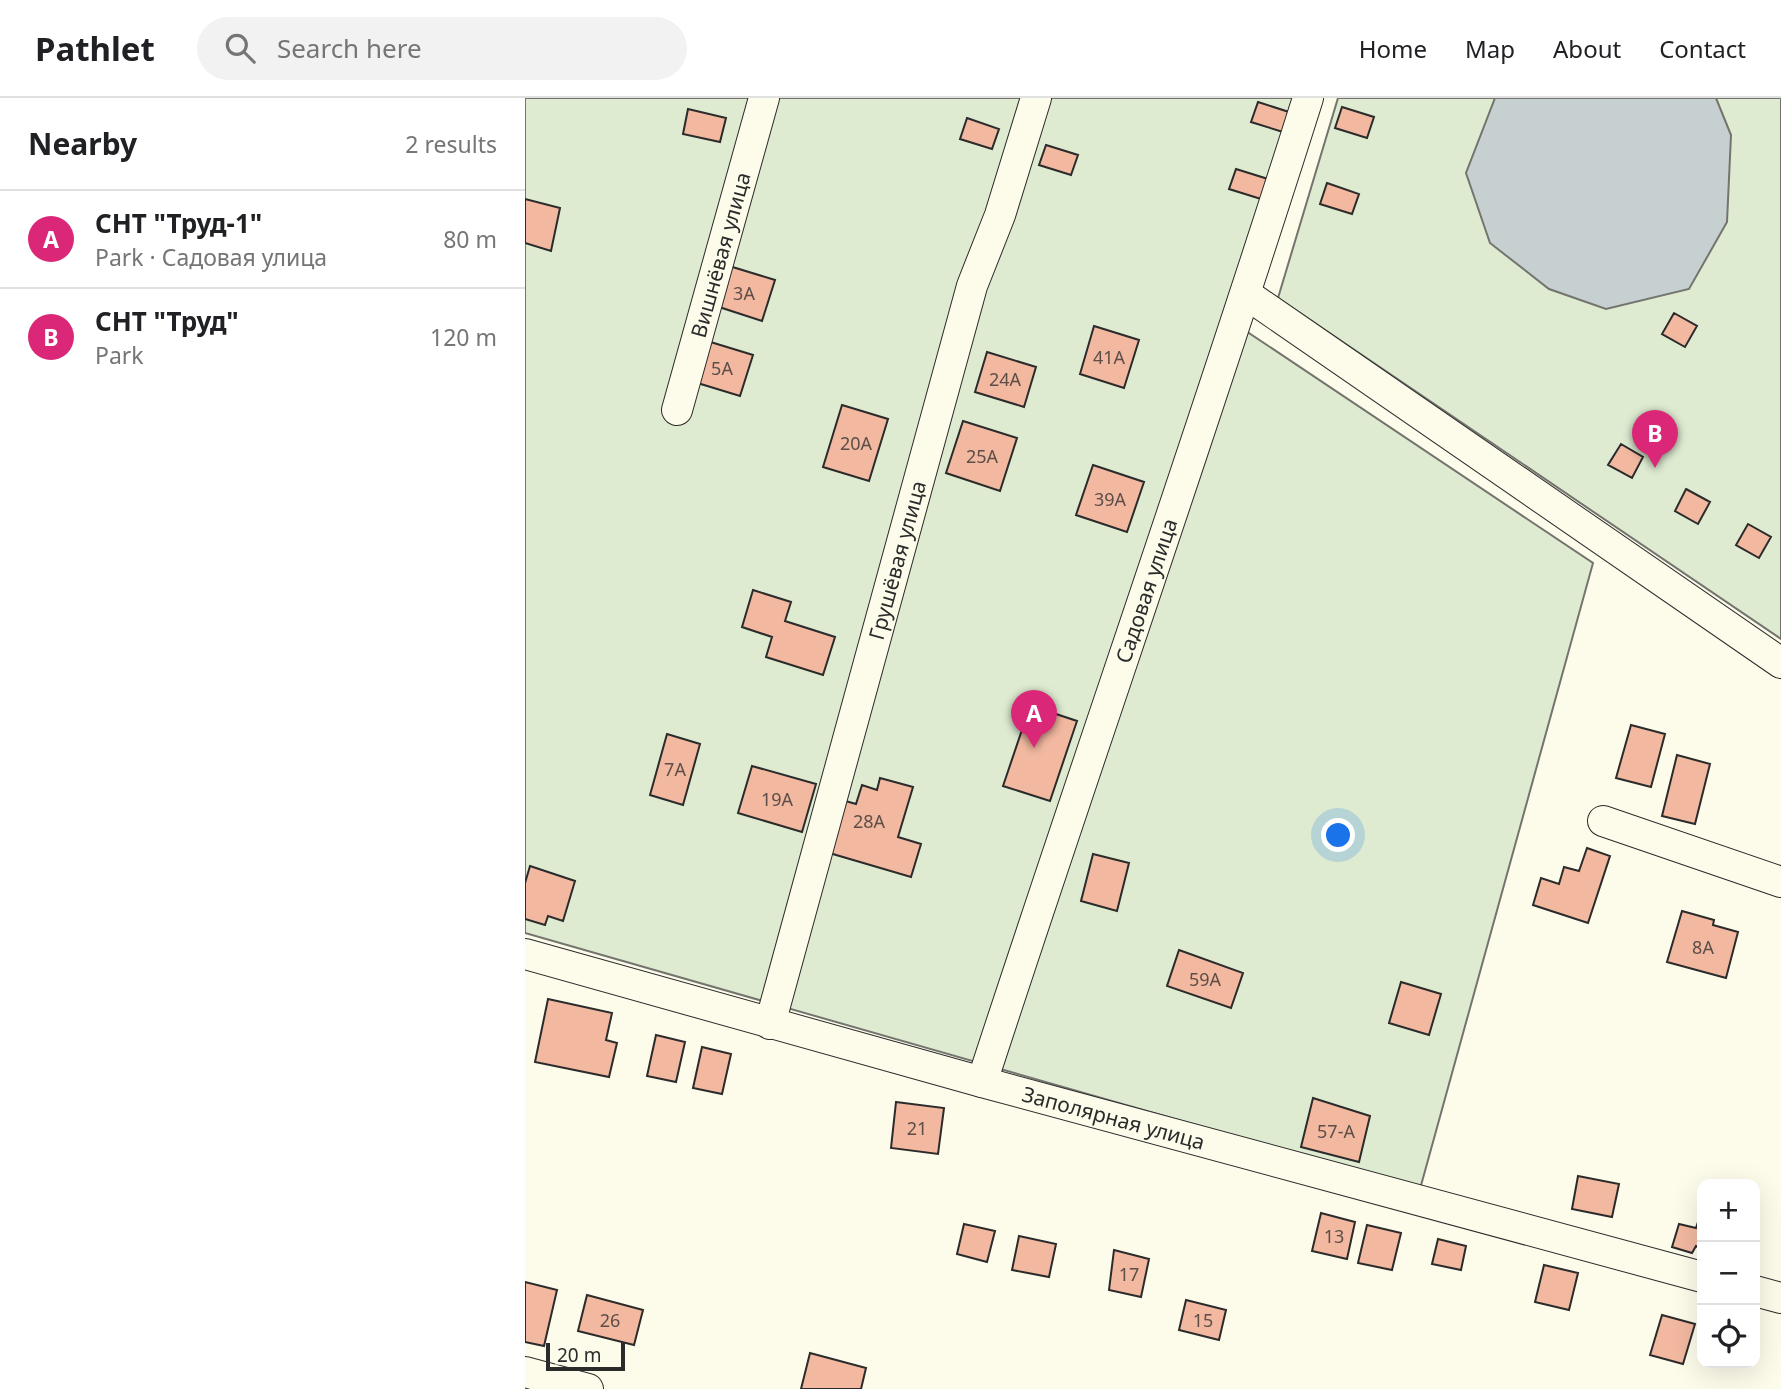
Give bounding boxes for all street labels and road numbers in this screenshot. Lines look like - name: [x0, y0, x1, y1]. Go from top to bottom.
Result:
- street label: Вишнёвая улица: [684, 169, 757, 341]
- street label: Грушёвая улица: [862, 477, 932, 643]
- street label: Садовая улица: [1109, 515, 1183, 667]
- street label: Заполярная улица: [1019, 1080, 1208, 1156]

